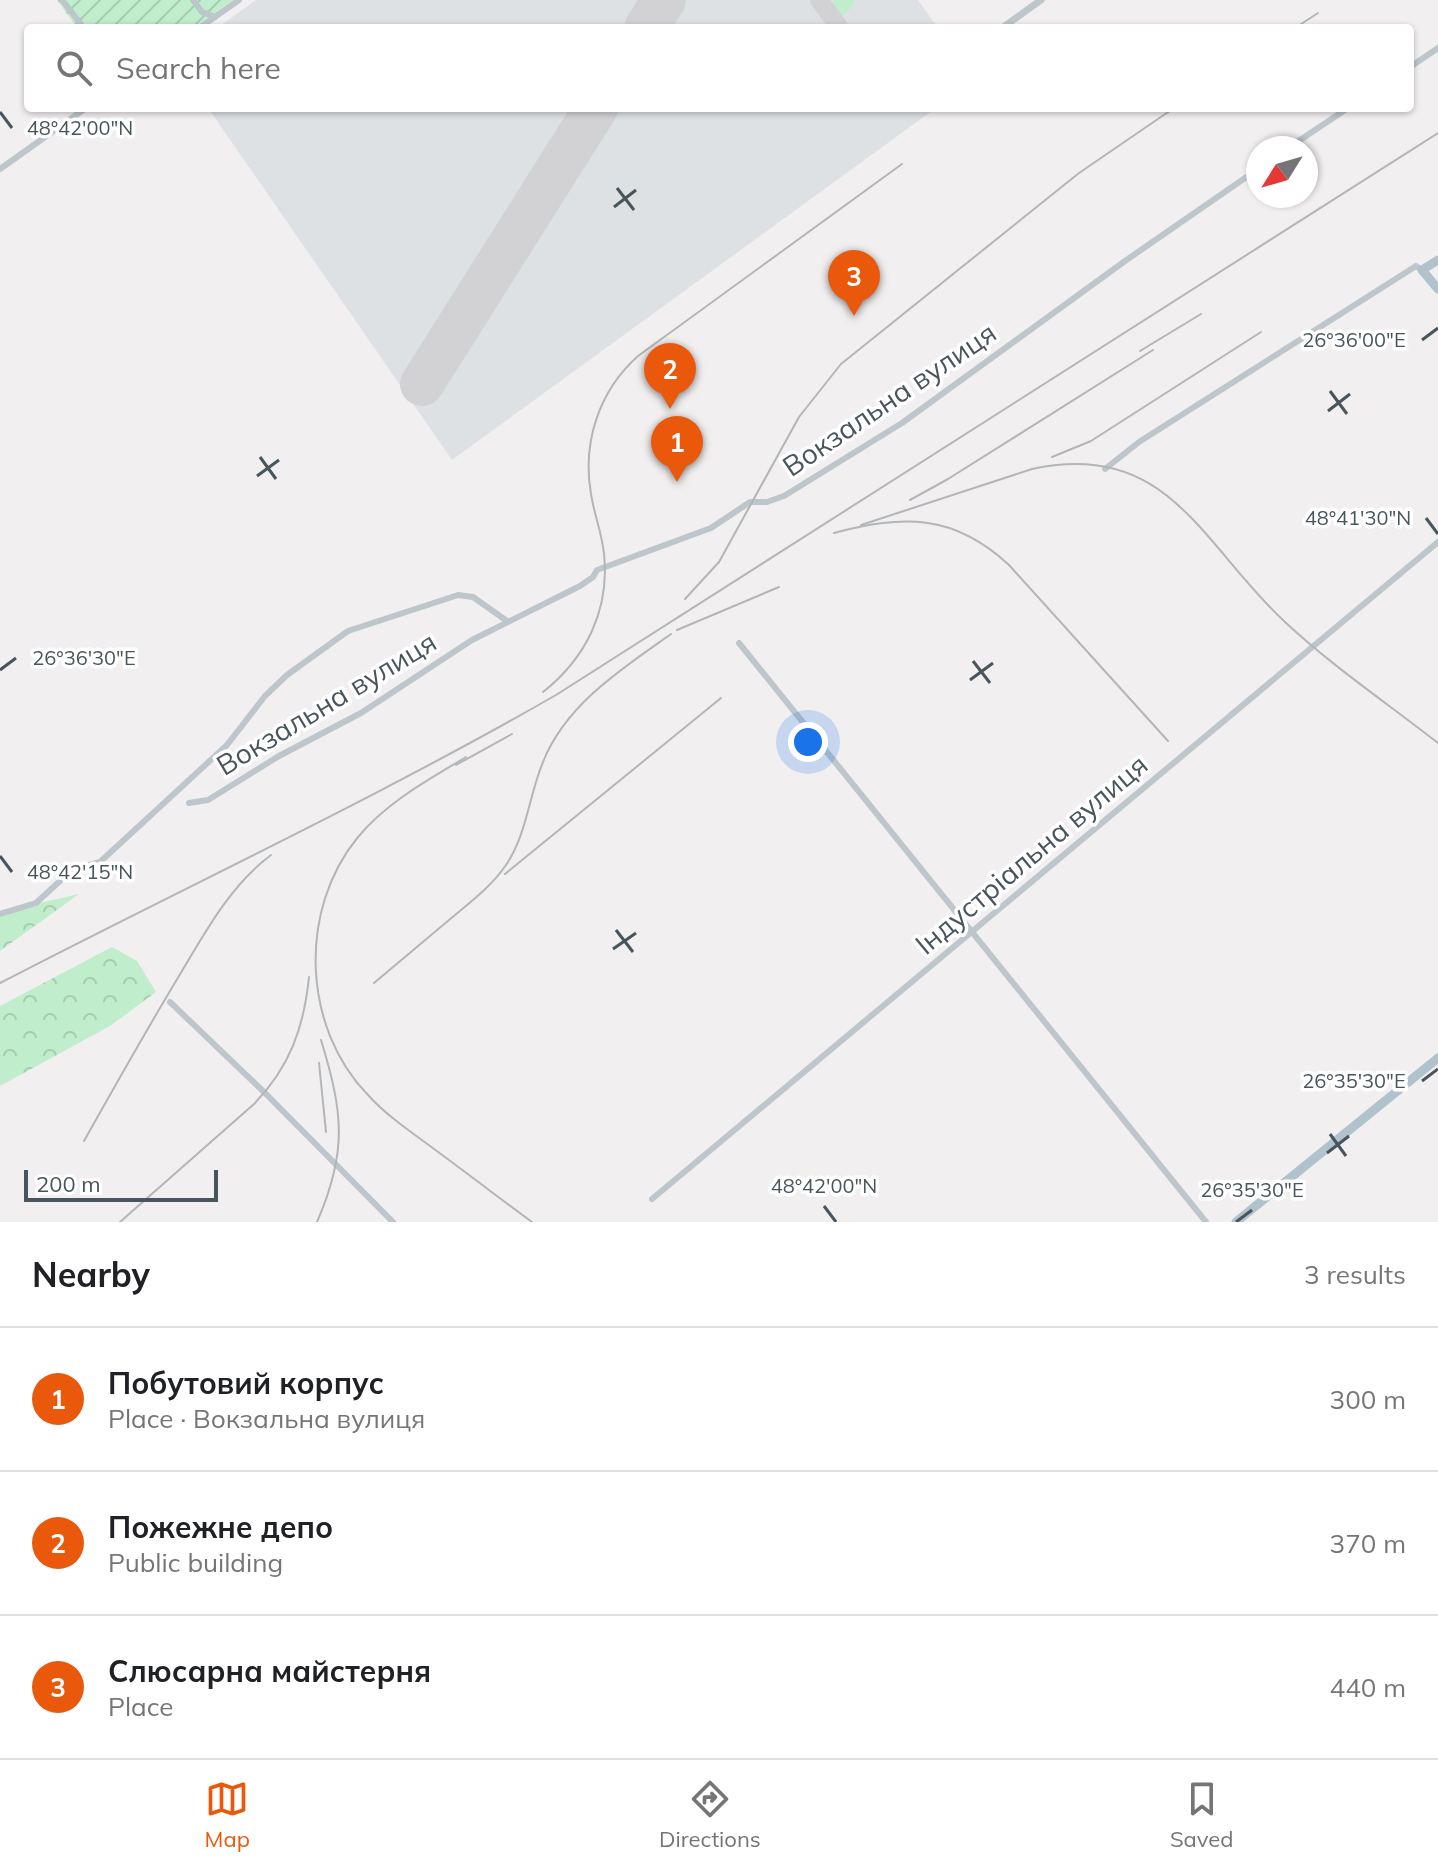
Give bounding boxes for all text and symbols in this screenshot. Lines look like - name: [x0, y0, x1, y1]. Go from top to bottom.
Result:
- search box: [24, 24, 1414, 112]
- icon: search: [52, 46, 96, 90]
- text: Search here: [116, 49, 281, 87]
- text: 48°42'00"N: [27, 115, 133, 140]
- north arrow: [1246, 136, 1318, 208]
- pin: 3: [828, 250, 880, 316]
- street label: Вокзальна вулиця: [776, 315, 1002, 483]
- text: 26°36'00"E: [1302, 327, 1406, 352]
- pin: 2: [644, 343, 696, 409]
- pin: 1: [651, 416, 703, 482]
- text: 48°41'30"N: [1305, 505, 1411, 530]
- street label: Вокзальна вулиця: [210, 624, 442, 782]
- text: 26°36'30"E: [32, 645, 136, 670]
- your location: [788, 722, 828, 762]
- street label: Індустріальна вулиця: [908, 747, 1154, 961]
- text: 48°42'15"N: [27, 859, 133, 884]
- text: 26°35'30"E: [1302, 1068, 1406, 1093]
- scale bar: [24, 1166, 218, 1202]
- text: 200 m: [36, 1170, 101, 1198]
- text: 48°42'00"N: [771, 1173, 877, 1198]
- text: 26°35'30"E: [1200, 1177, 1304, 1202]
- text: Nearby: [32, 1253, 150, 1296]
- text: 3 results: [1304, 1258, 1406, 1291]
- text: Побутовий корпус: [108, 1364, 384, 1402]
- text: 1: [50, 1383, 66, 1416]
- text: 300 m: [1330, 1383, 1406, 1416]
- text: Place · Вокзальна вулиця: [108, 1402, 425, 1435]
- text: Пожежне депо: [108, 1508, 333, 1546]
- text: 2: [50, 1527, 66, 1560]
- text: 370 m: [1330, 1527, 1406, 1560]
- text: Public building: [108, 1546, 283, 1579]
- text: Слюсарна майстерня: [108, 1652, 431, 1690]
- text: 3: [50, 1671, 66, 1704]
- text: 440 m: [1330, 1671, 1406, 1704]
- text: Place: [108, 1690, 173, 1723]
- tab: Map: [205, 1777, 250, 1853]
- tab: Directions: [659, 1777, 761, 1853]
- tab: Saved: [1170, 1777, 1233, 1853]

